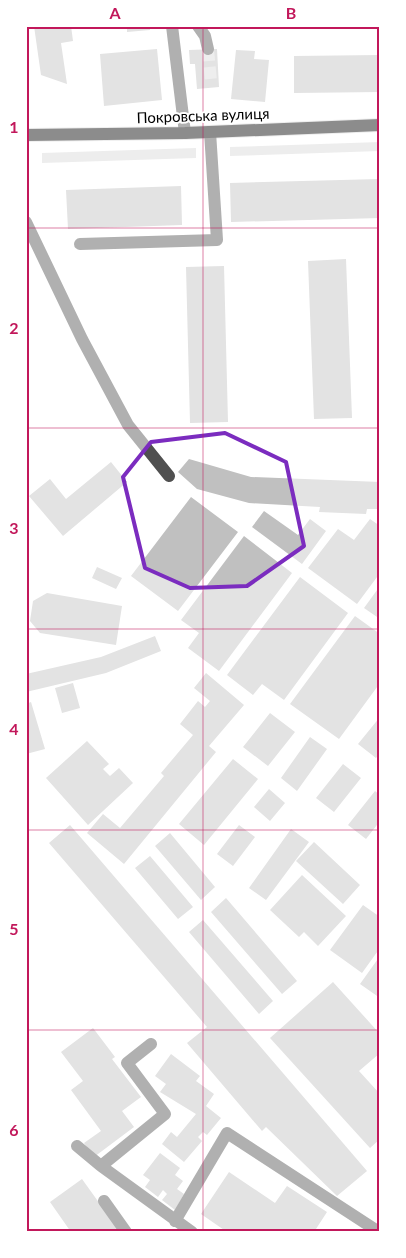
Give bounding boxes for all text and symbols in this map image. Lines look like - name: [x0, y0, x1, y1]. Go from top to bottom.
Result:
- text: A: [108, 3, 121, 22]
- text: B: [286, 3, 296, 22]
- street label: Покровська вулиця: [136, 104, 270, 126]
- text: 1: [9, 117, 19, 136]
- text: 2: [9, 318, 19, 337]
- text: 3: [9, 518, 19, 537]
- text: 4: [9, 719, 19, 738]
- text: 5: [9, 919, 19, 938]
- text: 6: [9, 1120, 19, 1139]

